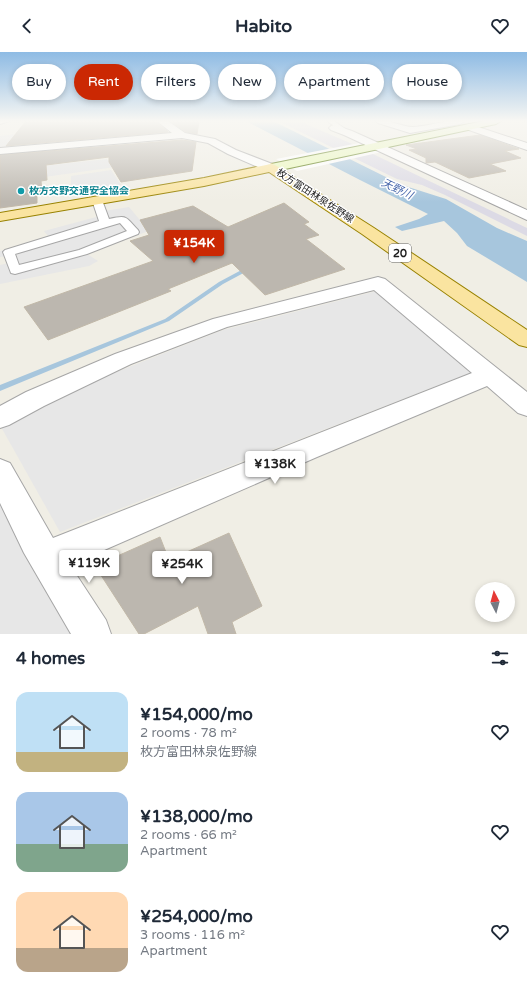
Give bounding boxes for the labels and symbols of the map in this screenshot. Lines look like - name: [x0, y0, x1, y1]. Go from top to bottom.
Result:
- street label: 枚方富田林泉佐野線: [274, 166, 356, 226]
- water label: 天野川: [379, 176, 416, 203]
- place label: 枚方交野交通安全協会: [29, 185, 129, 197]
- marker: 枚方交野交通安全協会: [16, 186, 26, 196]
- pin: ¥154K: [166, 230, 222, 264]
- road number: 20: [389, 244, 411, 262]
- pin: ¥138K: [247, 451, 303, 485]
- pin: ¥119K: [61, 550, 117, 584]
- pin: ¥254K: [154, 551, 210, 585]
- north arrow: [475, 582, 515, 622]

